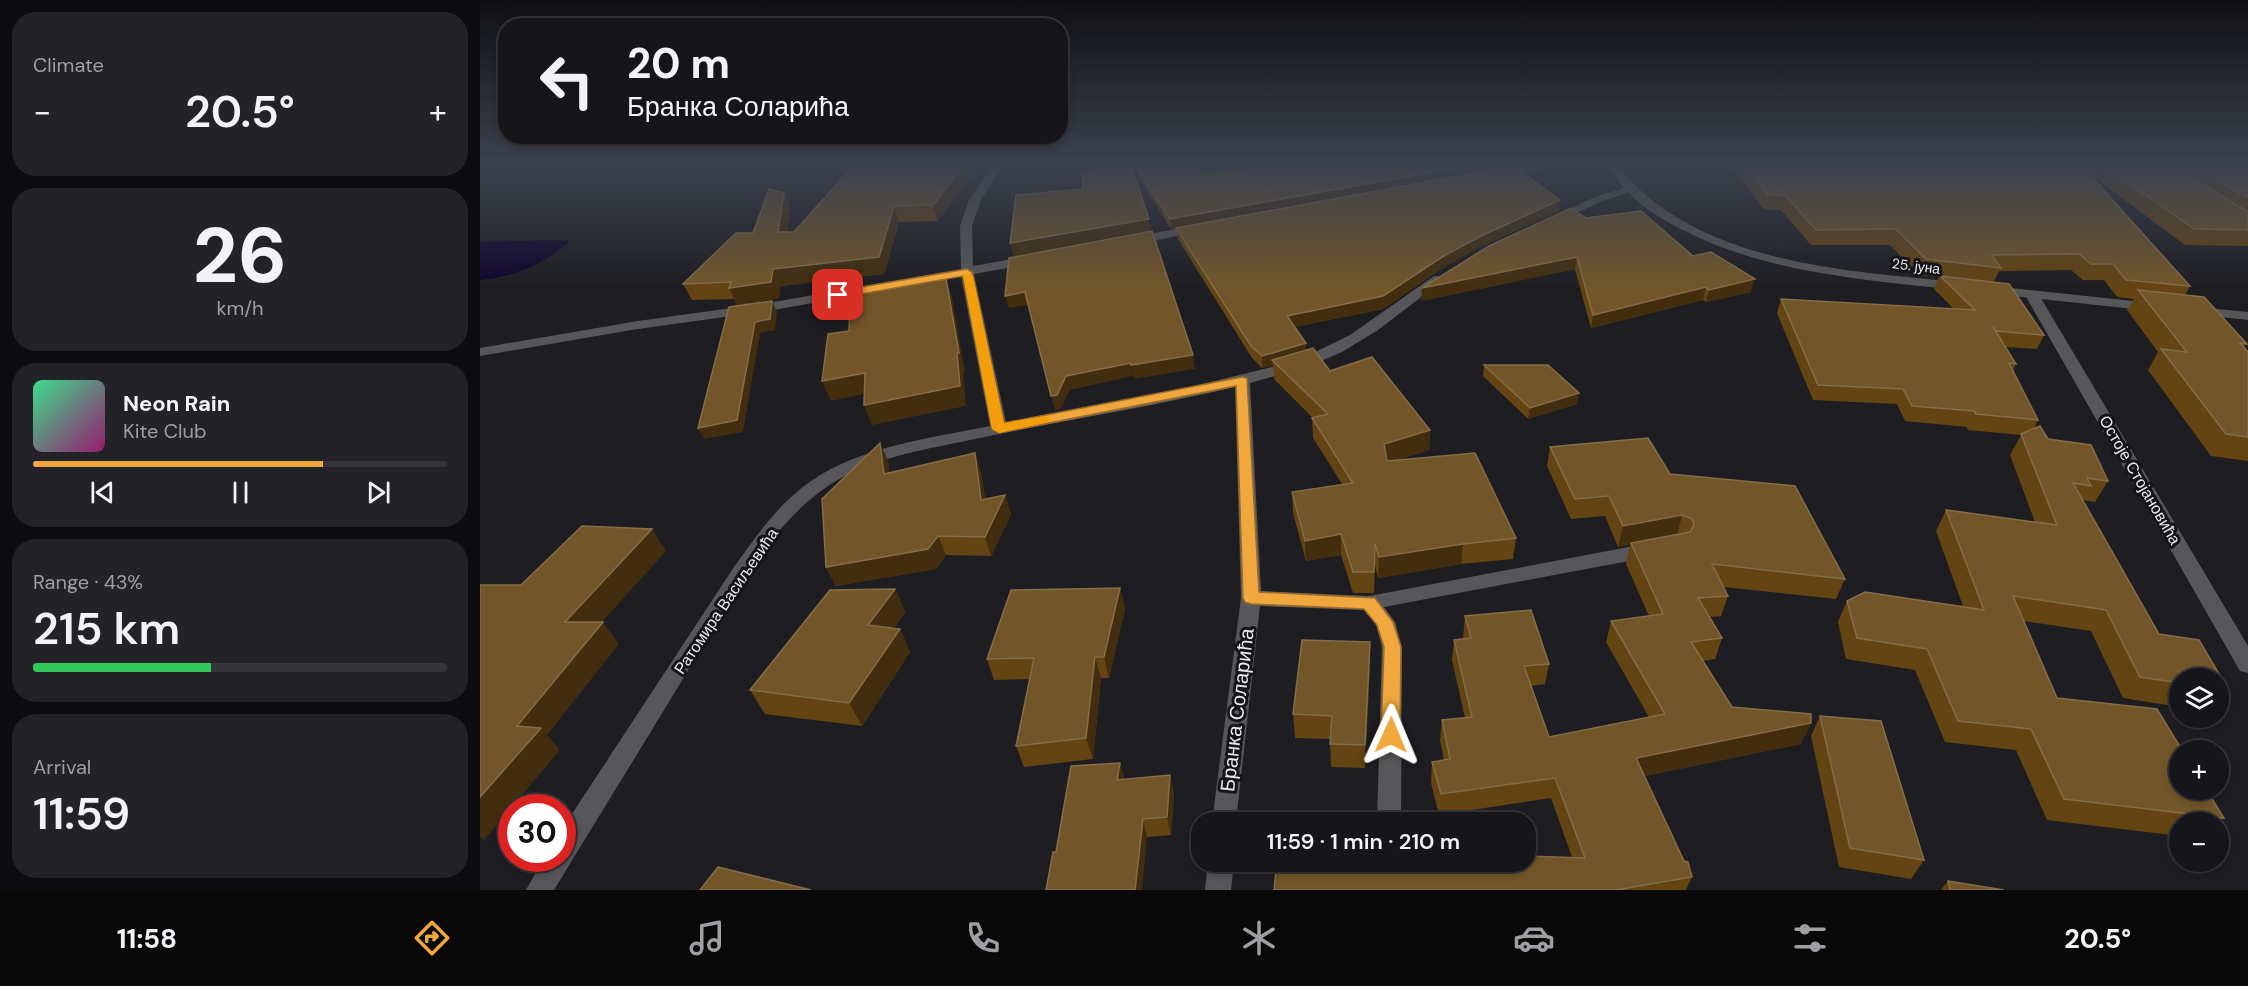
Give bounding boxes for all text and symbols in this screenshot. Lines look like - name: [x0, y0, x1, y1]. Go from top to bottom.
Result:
- text: 20 m: [627, 36, 730, 91]
- icon: left: [528, 42, 606, 120]
- text: Climate: [33, 52, 104, 78]
- text: 20.5°: [185, 82, 295, 141]
- text: Бранка Соларића: [627, 89, 849, 124]
- text: −: [33, 90, 51, 133]
- text: +: [429, 90, 447, 133]
- text: 26: [193, 205, 287, 306]
- street label: 25. јуна: [1891, 254, 1941, 278]
- pin: [812, 269, 863, 320]
- icon: arrive: [821, 278, 854, 311]
- text: km/h: [216, 295, 264, 321]
- text: Neon Rain: [123, 389, 230, 418]
- street label: Остоје Стојановића: [2094, 411, 2186, 549]
- text: Kite Club: [123, 418, 207, 444]
- icon: previous: [86, 476, 119, 509]
- icon: pause: [224, 476, 257, 509]
- icon: next: [362, 476, 395, 509]
- street label: Ратомира Васиљевића: [669, 524, 783, 678]
- text: Range · 43%: [33, 569, 143, 595]
- text: 215 km: [33, 599, 180, 658]
- street label: Бранка Соларића: [1214, 626, 1260, 793]
- map controls: [2169, 668, 2229, 872]
- button: layers: [2169, 668, 2229, 728]
- position arrow: [1359, 703, 1423, 767]
- button: +: [2169, 740, 2229, 800]
- text: Arrival: [33, 754, 91, 780]
- text: 11:59: [33, 784, 130, 843]
- speed limit sign: 30: [498, 794, 576, 872]
- button: −: [2169, 812, 2229, 872]
- text: 11:59 · 1 min · 210 m: [1267, 827, 1460, 856]
- icon: directions: [411, 917, 453, 959]
- icon: music: [686, 917, 728, 959]
- icon: phone: [962, 917, 1004, 959]
- icon: climate: [1238, 917, 1280, 959]
- icon: car: [1513, 917, 1555, 959]
- icon: filters: [1789, 917, 1831, 959]
- text: 11:58: [117, 921, 177, 956]
- text: 20.5°: [2064, 921, 2131, 956]

